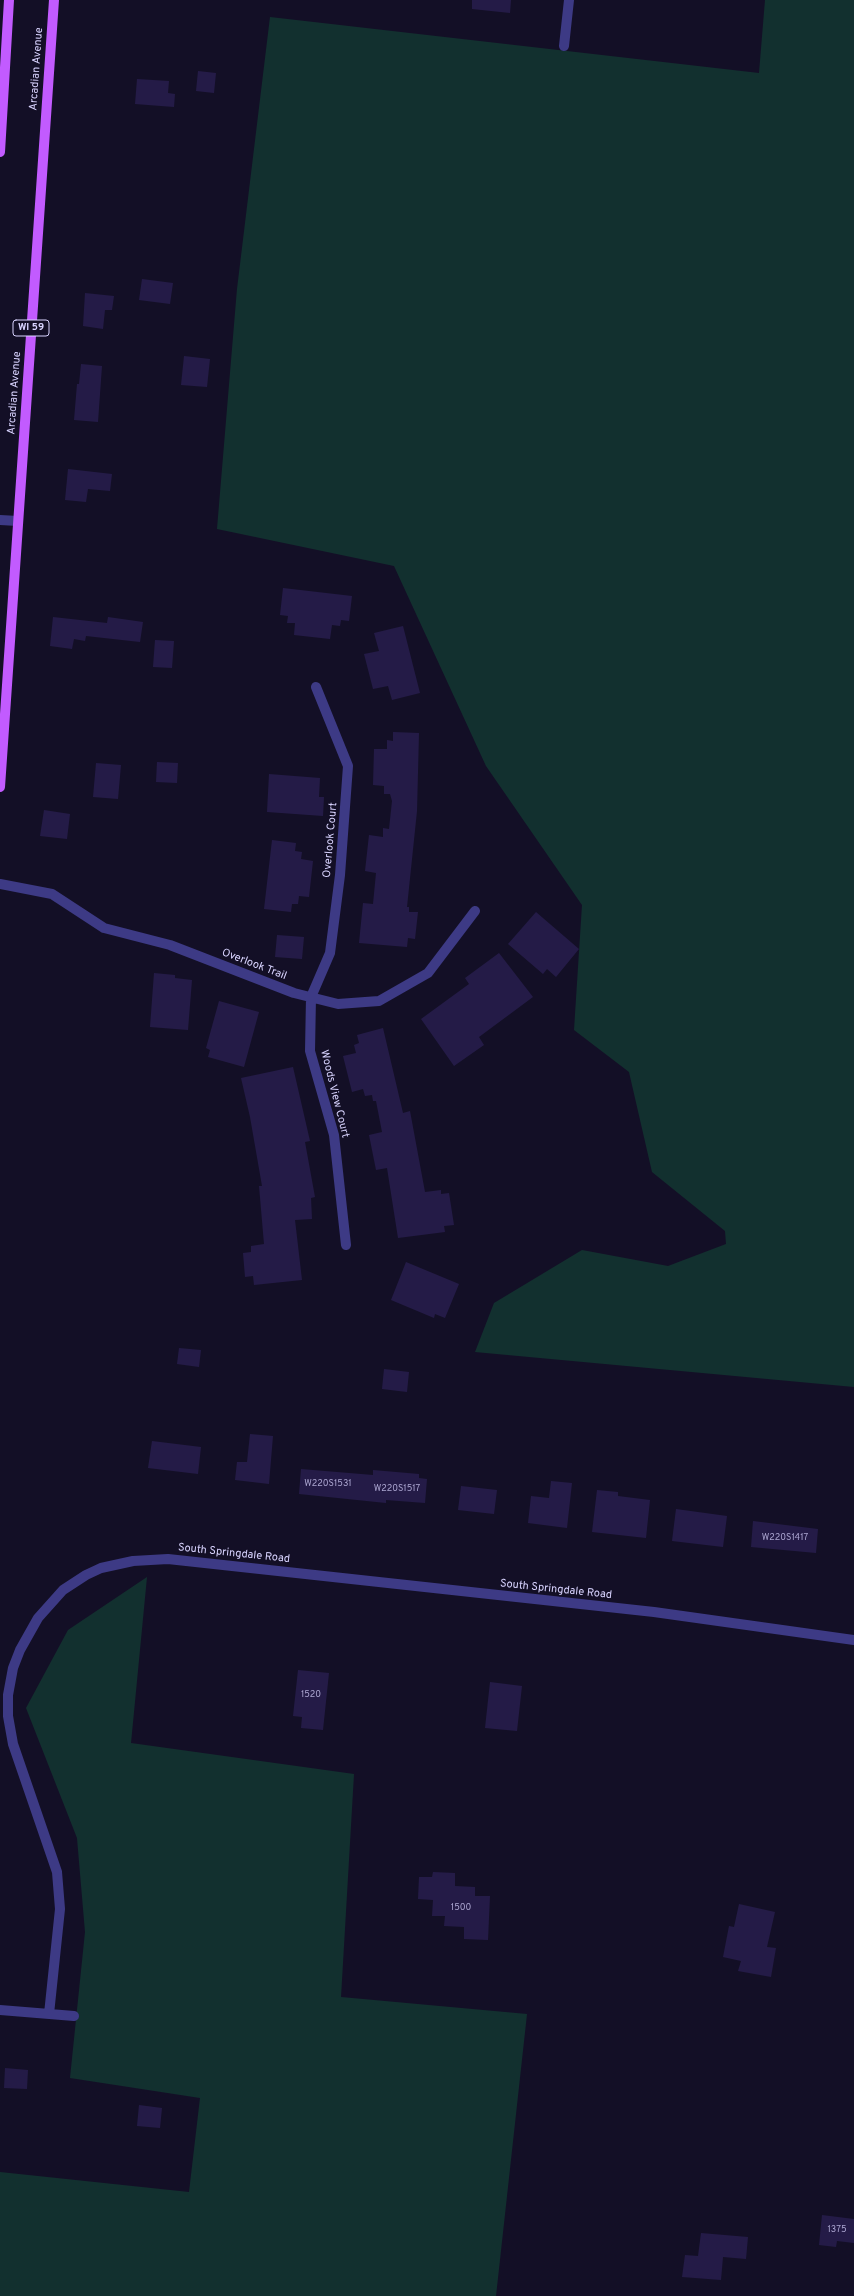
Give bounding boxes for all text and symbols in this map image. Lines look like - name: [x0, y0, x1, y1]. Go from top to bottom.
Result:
- street label: Arcadian Avenue: [28, 27, 46, 111]
- road number: WI 59: [13, 320, 49, 336]
- street label: Arcadian Avenue: [6, 351, 24, 435]
- street label: Overlook Court: [321, 802, 341, 878]
- street label: Overlook Trail: [220, 947, 288, 983]
- street label: Woods View Court: [317, 1049, 351, 1139]
- house number: W220S1531: [304, 1479, 352, 1489]
- house number: W220S1517: [374, 1484, 420, 1494]
- house number: W220S1417: [762, 1533, 808, 1543]
- street label: South Springdale Road: [177, 1542, 291, 1566]
- street label: South Springdale Road: [499, 1578, 613, 1602]
- house number: 1520: [301, 1690, 321, 1700]
- house number: 1500: [451, 1903, 471, 1913]
- house number: 1375: [828, 2225, 846, 2235]

